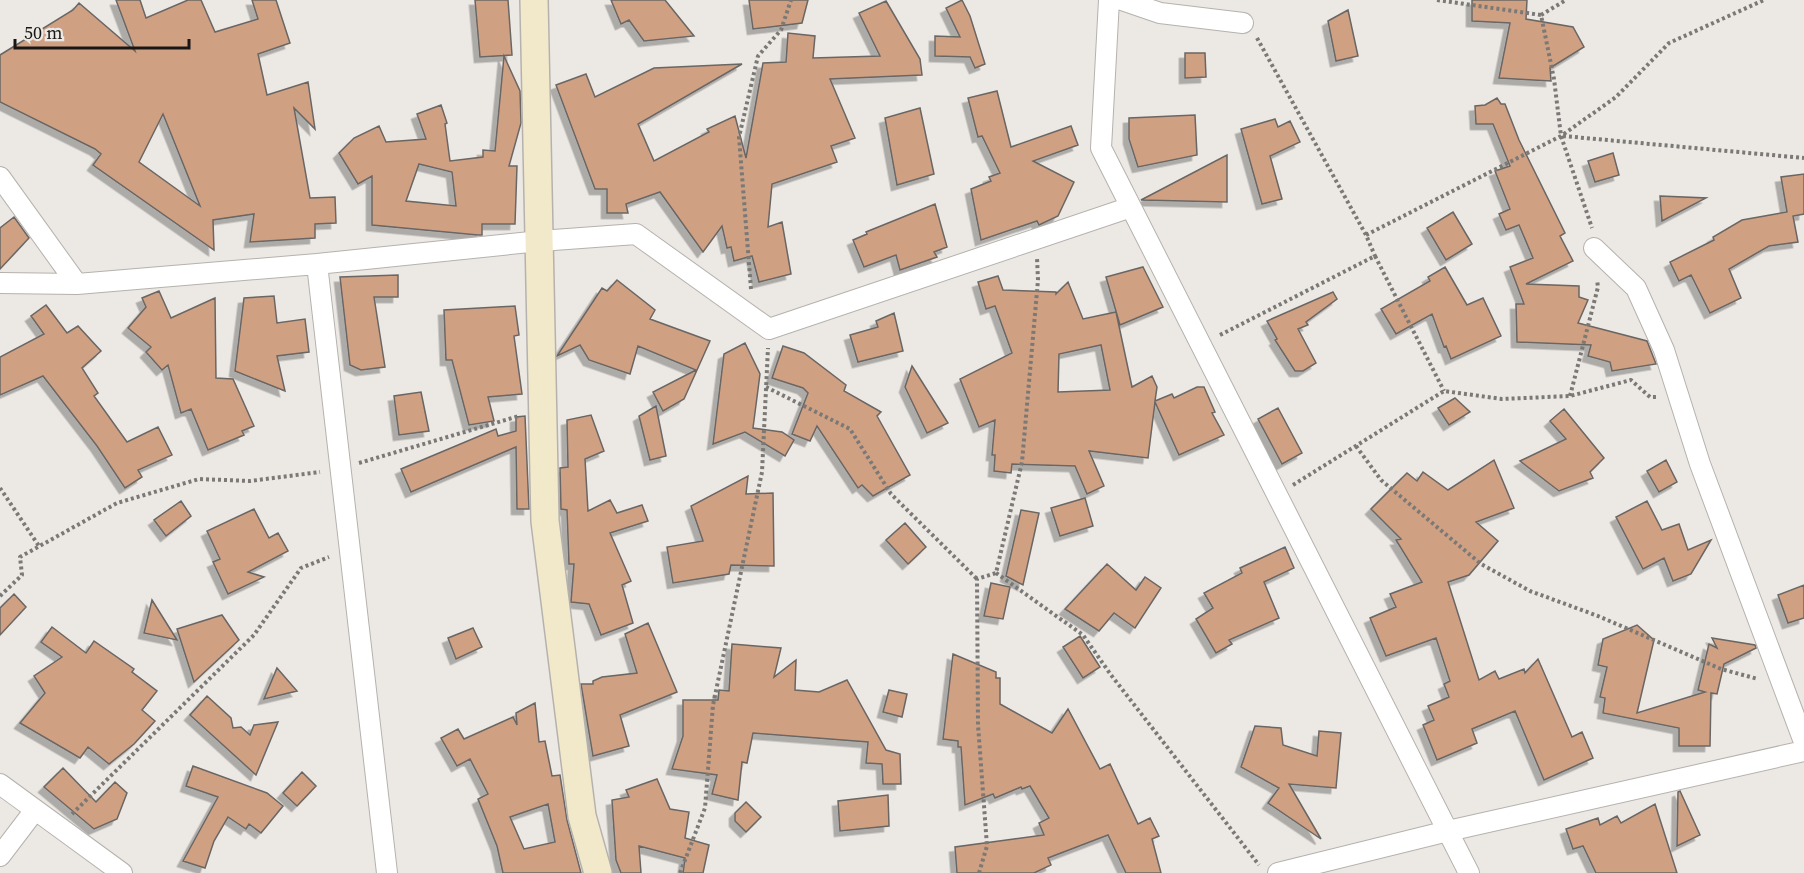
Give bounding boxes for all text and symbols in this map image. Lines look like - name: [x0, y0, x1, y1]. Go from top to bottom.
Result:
- scale bar: [15, 12, 189, 50]
- text: 50 m: [24, 20, 62, 45]

